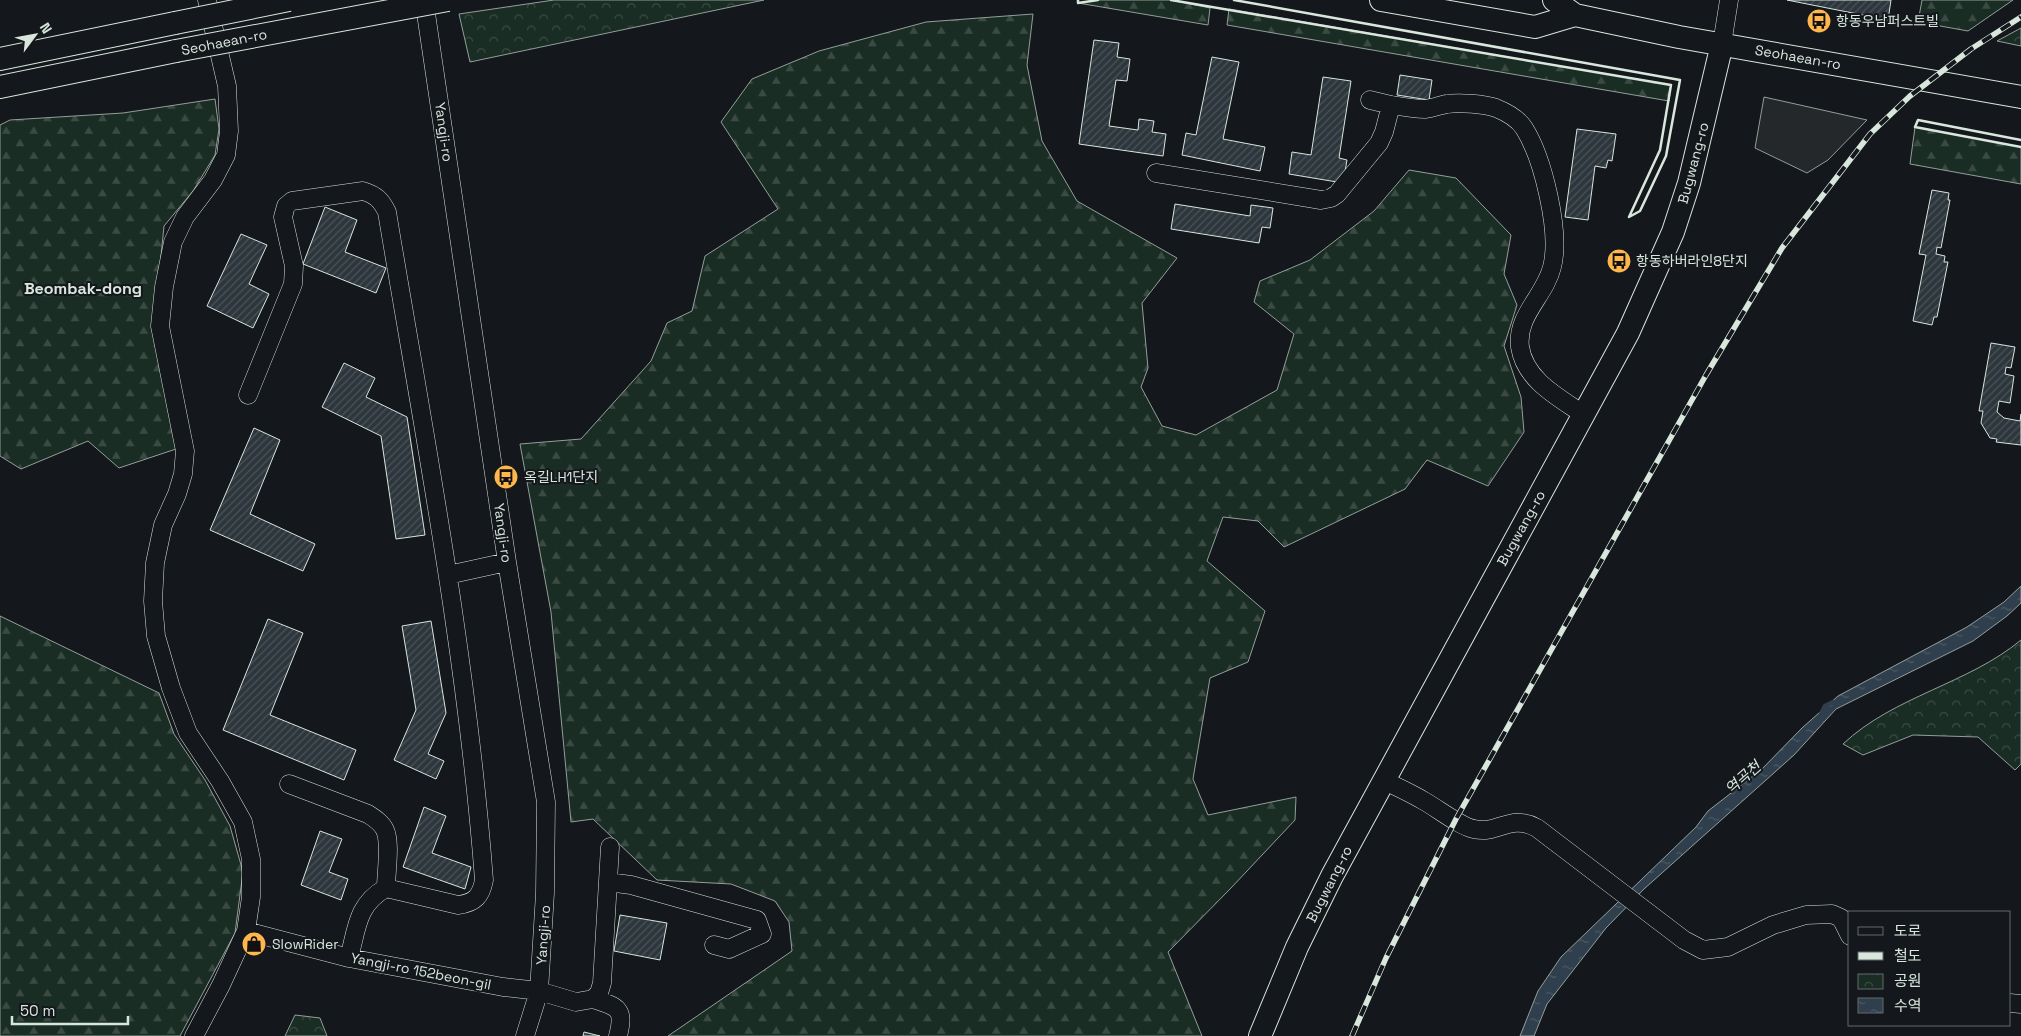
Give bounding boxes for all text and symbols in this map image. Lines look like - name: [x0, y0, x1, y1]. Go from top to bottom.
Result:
- bus stop icon: 항동우남퍼스트빌: [1806, 8, 1832, 34]
- north arrow: [10, 10, 60, 60]
- place label: 항동우남퍼스트빌: [1836, 12, 1939, 30]
- text: N: [36, 19, 56, 37]
- street label: Seohaean-ro: [180, 25, 268, 59]
- street label: Seohaean-ro: [1754, 41, 1842, 73]
- street label: Yangji-ro: [431, 101, 457, 163]
- street label: Bugwang-ro: [1673, 120, 1713, 206]
- bus stop icon: 항동하버라인8단지: [1606, 248, 1632, 274]
- place label: 항동하버라인8단지: [1636, 252, 1748, 270]
- district label: Beombak-dong: [24, 278, 142, 299]
- bus stop icon: 옥길LH1단지: [493, 464, 519, 490]
- place label: 옥길LH1단지: [524, 468, 598, 486]
- street label: Bugwang-ro: [1493, 487, 1549, 569]
- street label: Yangji-ro: [490, 502, 516, 564]
- water label: 역곡천: [1721, 755, 1766, 798]
- street label: Bugwang-ro: [1302, 843, 1356, 925]
- street label: Yangji-ro: [532, 904, 554, 966]
- legend: [1848, 911, 2011, 1026]
- text: 도로: [1894, 921, 1922, 940]
- shop icon: SlowRider: [241, 931, 267, 957]
- place label: SlowRider: [272, 935, 339, 953]
- text: 철도: [1894, 946, 1922, 965]
- street label: Yangji-ro 152beon-gil: [349, 949, 493, 993]
- text: 공원: [1894, 971, 1922, 990]
- scale bar: [12, 994, 129, 1026]
- text: 수역: [1894, 996, 1922, 1015]
- text: 50 m: [20, 1001, 55, 1020]

